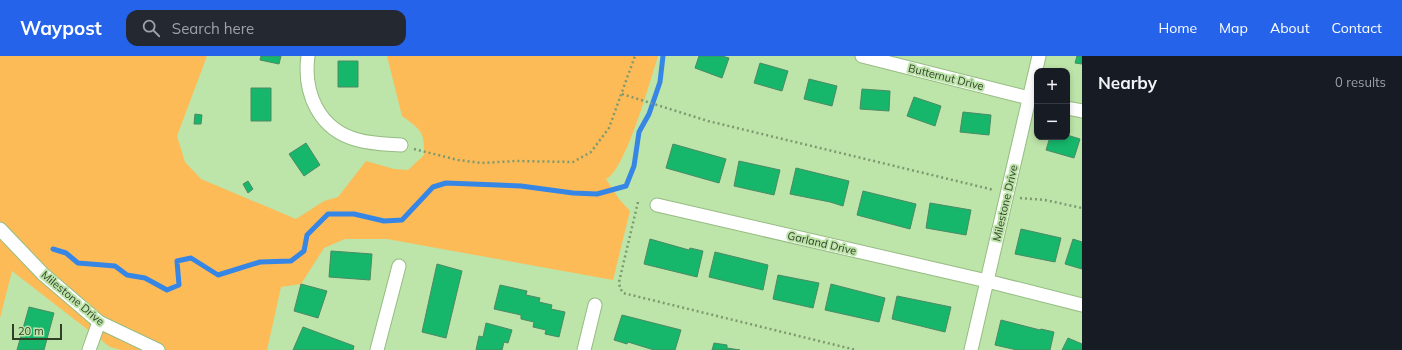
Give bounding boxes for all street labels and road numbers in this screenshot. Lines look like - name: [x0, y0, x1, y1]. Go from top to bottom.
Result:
- street label: Butternut Drive: [907, 61, 985, 93]
- street label: Milestone Drive: [989, 163, 1021, 243]
- street label: Garland Drive: [786, 228, 858, 258]
- street label: Milestone Drive: [39, 268, 107, 328]

